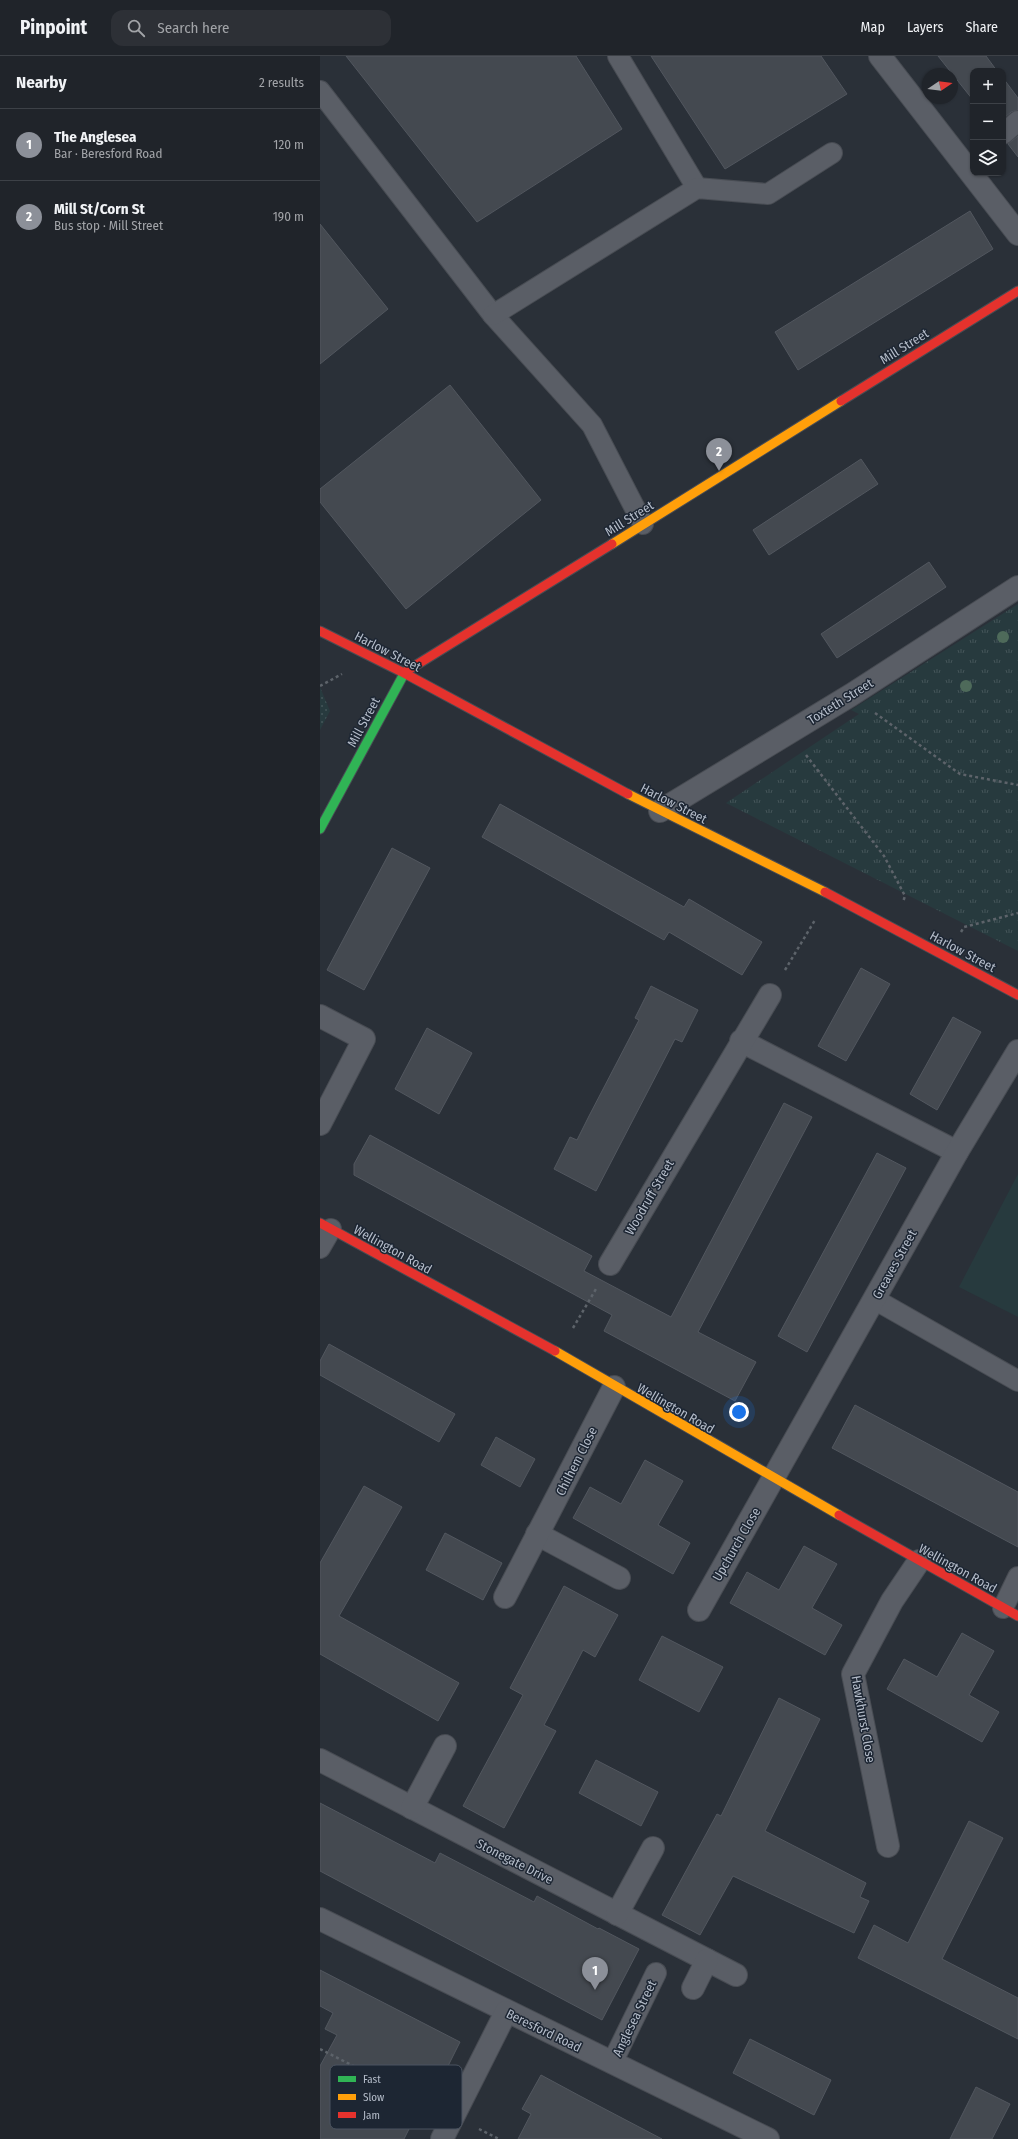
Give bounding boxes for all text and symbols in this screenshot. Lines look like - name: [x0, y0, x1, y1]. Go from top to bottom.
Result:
- search box: [111, 10, 391, 46]
- text: Pinpoint: [20, 16, 87, 39]
- icon: search: [125, 17, 147, 39]
- text: Search here: [157, 19, 230, 37]
- text: Map: [861, 19, 885, 36]
- text: Layers: [907, 19, 943, 36]
- text: Share: [965, 19, 998, 36]
- north arrow: [922, 68, 958, 104]
- map controls: [970, 68, 1006, 176]
- button: +: [970, 68, 1006, 104]
- text: Nearby: [16, 72, 67, 93]
- text: 2 results: [259, 75, 304, 90]
- button: −: [970, 104, 1006, 140]
- text: The Anglesea: [54, 128, 137, 146]
- text: 1: [26, 137, 32, 152]
- text: 120 m: [273, 137, 304, 152]
- button: layers: [970, 140, 1006, 176]
- text: Bar · Beresford Road: [54, 146, 162, 161]
- text: Mill St/Corn St: [54, 200, 145, 218]
- text: 2: [26, 209, 32, 224]
- text: 190 m: [273, 209, 304, 224]
- text: Bus stop · Mill Street: [54, 218, 163, 233]
- street label: Mill Street: [877, 325, 932, 367]
- pin: 2: [706, 438, 732, 471]
- street label: Mill Street: [602, 497, 657, 539]
- street label: Harlow Street: [352, 628, 424, 675]
- street label: Toxteth Street: [805, 675, 876, 727]
- street label: Mill Street: [344, 694, 383, 750]
- street label: Harlow Street: [638, 780, 710, 827]
- street label: Harlow Street: [927, 928, 999, 975]
- street label: Woodruff Street: [622, 1156, 677, 1238]
- street label: Wellington Road: [351, 1222, 434, 1277]
- street label: Greaves Street: [869, 1226, 920, 1301]
- street label: Wellington Road: [634, 1380, 717, 1437]
- your location: [729, 1402, 749, 1422]
- street label: Chilhem Close: [553, 1424, 600, 1498]
- street label: Upchurch Close: [709, 1505, 763, 1584]
- street label: Wellington Road: [916, 1541, 999, 1596]
- street label: Hawkhurst Close: [848, 1674, 879, 1764]
- street label: Stonegate Drive: [474, 1836, 556, 1887]
- pin: 1: [582, 1957, 608, 1990]
- street label: Anglesea Street: [610, 1977, 660, 2059]
- street label: Beresford Road: [504, 2006, 584, 2055]
- legend: [330, 2065, 462, 2129]
- text: Fast: [363, 2073, 381, 2086]
- text: Slow: [363, 2091, 384, 2104]
- text: Jam: [363, 2109, 380, 2122]

